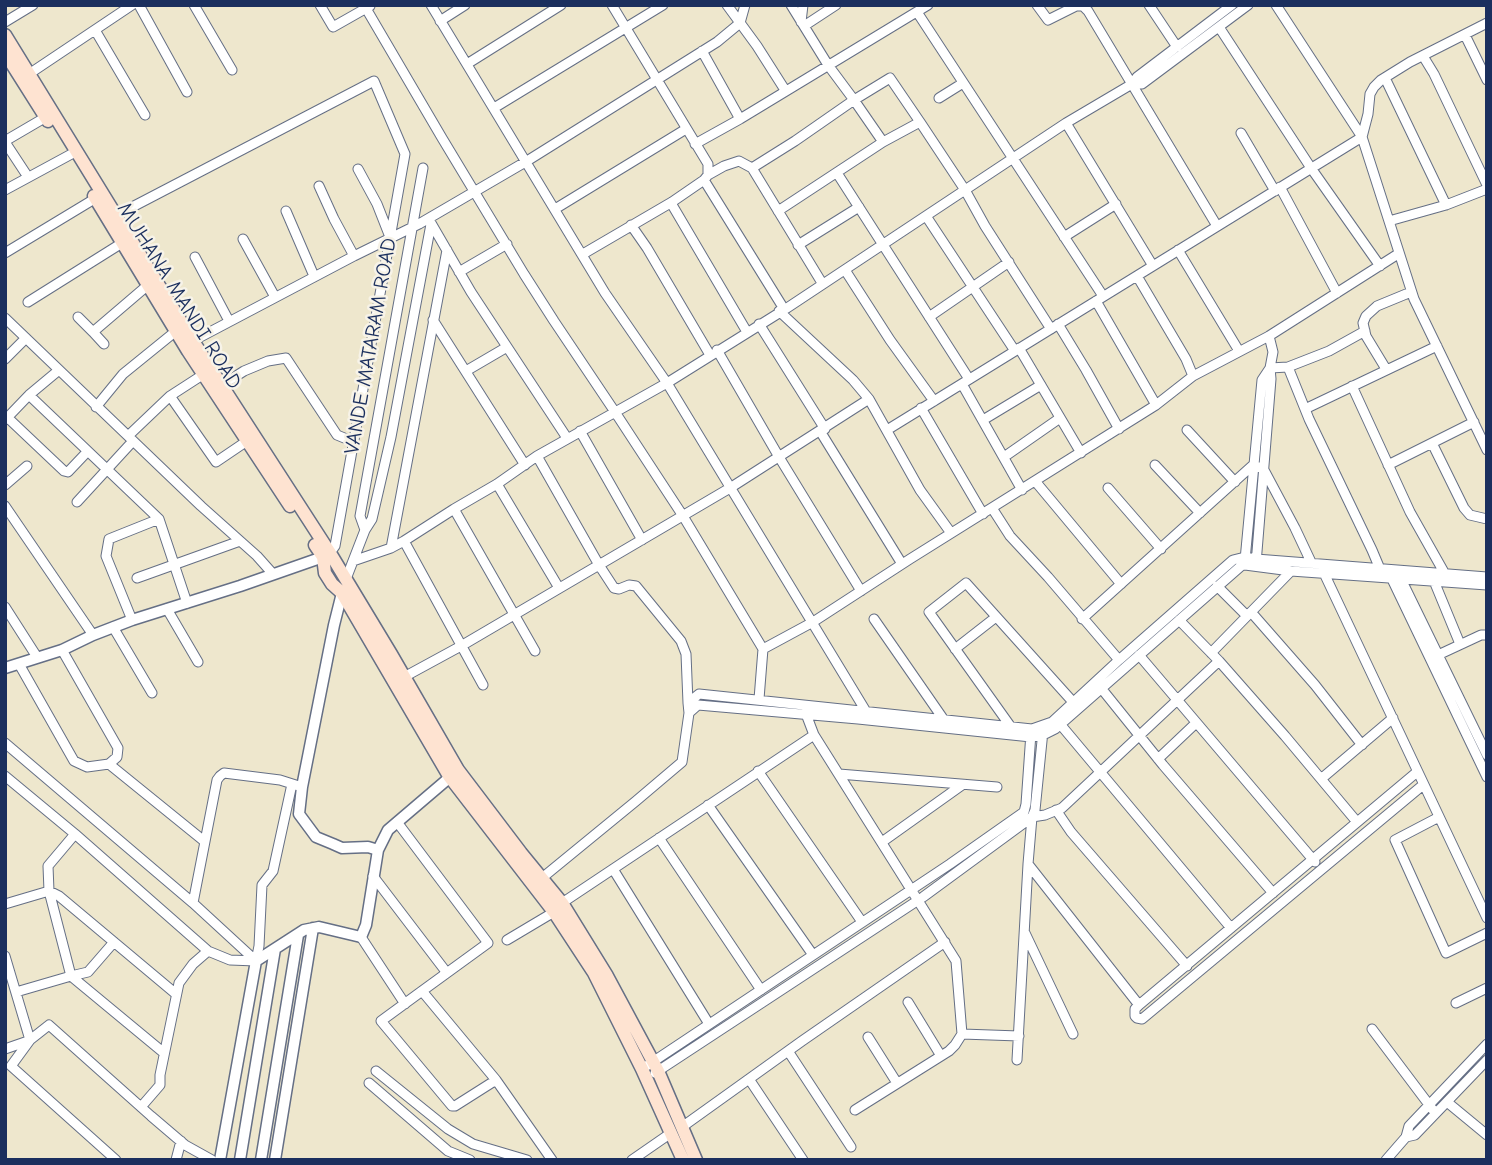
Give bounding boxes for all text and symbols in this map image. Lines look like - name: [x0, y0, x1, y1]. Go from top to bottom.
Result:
- street label: MUHANA MANDI ROAD: [111, 198, 247, 394]
- street label: VANDE MATARAM ROAD: [340, 236, 402, 456]

